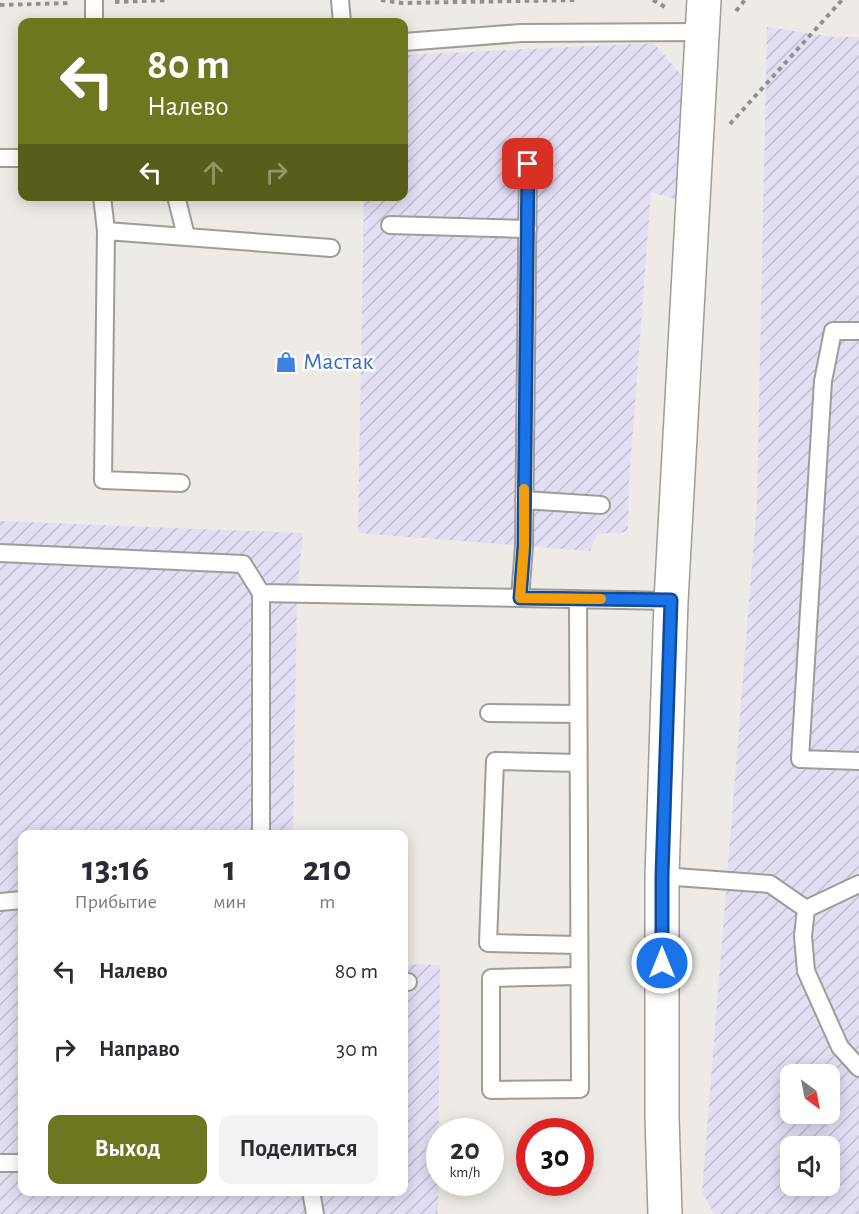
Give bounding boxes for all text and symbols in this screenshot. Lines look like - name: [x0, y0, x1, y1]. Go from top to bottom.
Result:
- icon: left: [48, 42, 126, 120]
- text: 80 m: [147, 44, 230, 86]
- text: Налево: [147, 93, 229, 120]
- pin: [502, 138, 553, 189]
- icon: arrive: [511, 147, 544, 180]
- icon: left: [134, 156, 167, 189]
- icon: ahead: [197, 156, 230, 189]
- icon: right: [260, 156, 293, 189]
- shop icon: Мастак: [274, 350, 298, 374]
- place label: Мастак: [303, 350, 373, 374]
- text: 13:16: [82, 851, 149, 887]
- text: 1: [223, 851, 236, 887]
- text: 210: [303, 851, 352, 887]
- text: Прибытие: [74, 892, 157, 912]
- text: мин: [213, 892, 246, 912]
- text: m: [319, 892, 335, 912]
- position arrow: [630, 931, 694, 995]
- icon: left: [48, 955, 81, 988]
- text: Налево: [99, 960, 168, 982]
- text: 80 m: [335, 960, 378, 982]
- icon: right: [48, 1033, 81, 1066]
- text: Направо: [99, 1038, 180, 1060]
- text: 30 m: [336, 1038, 378, 1060]
- north arrow: [780, 1064, 840, 1124]
- map controls: [780, 1064, 840, 1196]
- button: Выход: [48, 1115, 207, 1184]
- button: Поделиться: [219, 1115, 378, 1184]
- speed limit sign: 30: [516, 1118, 594, 1196]
- text: 20: [450, 1135, 480, 1165]
- button: sound: [780, 1136, 840, 1196]
- text: km/h: [450, 1165, 480, 1180]

